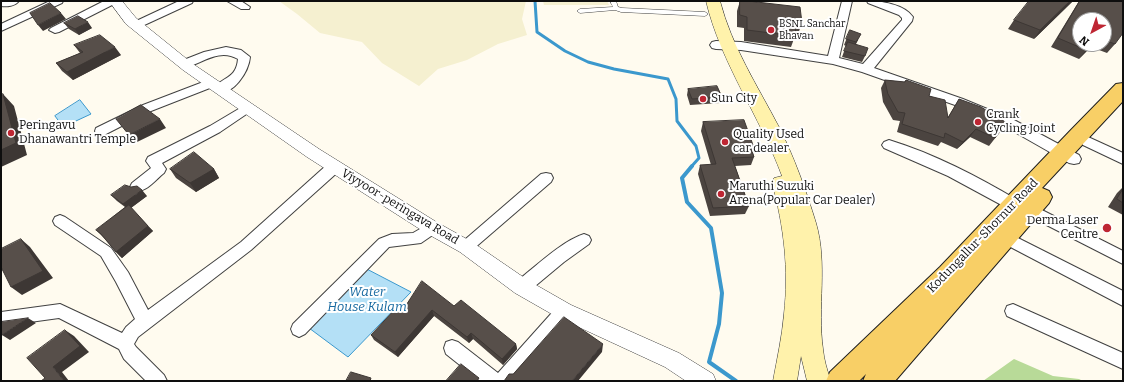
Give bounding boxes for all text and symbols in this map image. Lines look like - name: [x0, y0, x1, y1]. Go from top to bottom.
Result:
- north arrow: [1072, 12, 1112, 52]
- place label: BSNL Sanchar Bhavan: [779, 18, 845, 42]
- marker: BSNL Sanchar Bhavan: [766, 25, 776, 35]
- text: N: [1077, 33, 1092, 49]
- place label: Sun City: [711, 92, 757, 106]
- marker: Sun City: [698, 94, 708, 104]
- place label: Crank Cycling Joint: [986, 108, 1055, 136]
- marker: Crank Cycling Joint: [973, 117, 983, 127]
- place label: Peringavu Dhanawantri Temple: [19, 119, 136, 147]
- marker: Peringavu Dhanawantri Temple: [6, 128, 16, 138]
- place label: Quality Used car dealer: [733, 128, 804, 156]
- marker: Quality Used car dealer: [720, 137, 730, 147]
- street label: Viyyoor-peringava Road: [339, 166, 461, 248]
- street label: Kodungallur-Shornur Road: [925, 176, 1041, 296]
- place label: Maruthi Suzuki Arena(Popular Car Dealer): [729, 180, 875, 208]
- marker: Maruthi Suzuki Arena(Popular Car Dealer): [716, 189, 726, 199]
- place label: Derma Laser Centre: [1027, 214, 1098, 242]
- marker: Derma Laser Centre: [1101, 222, 1113, 234]
- water label: Water House Kulam: [327, 284, 407, 315]

